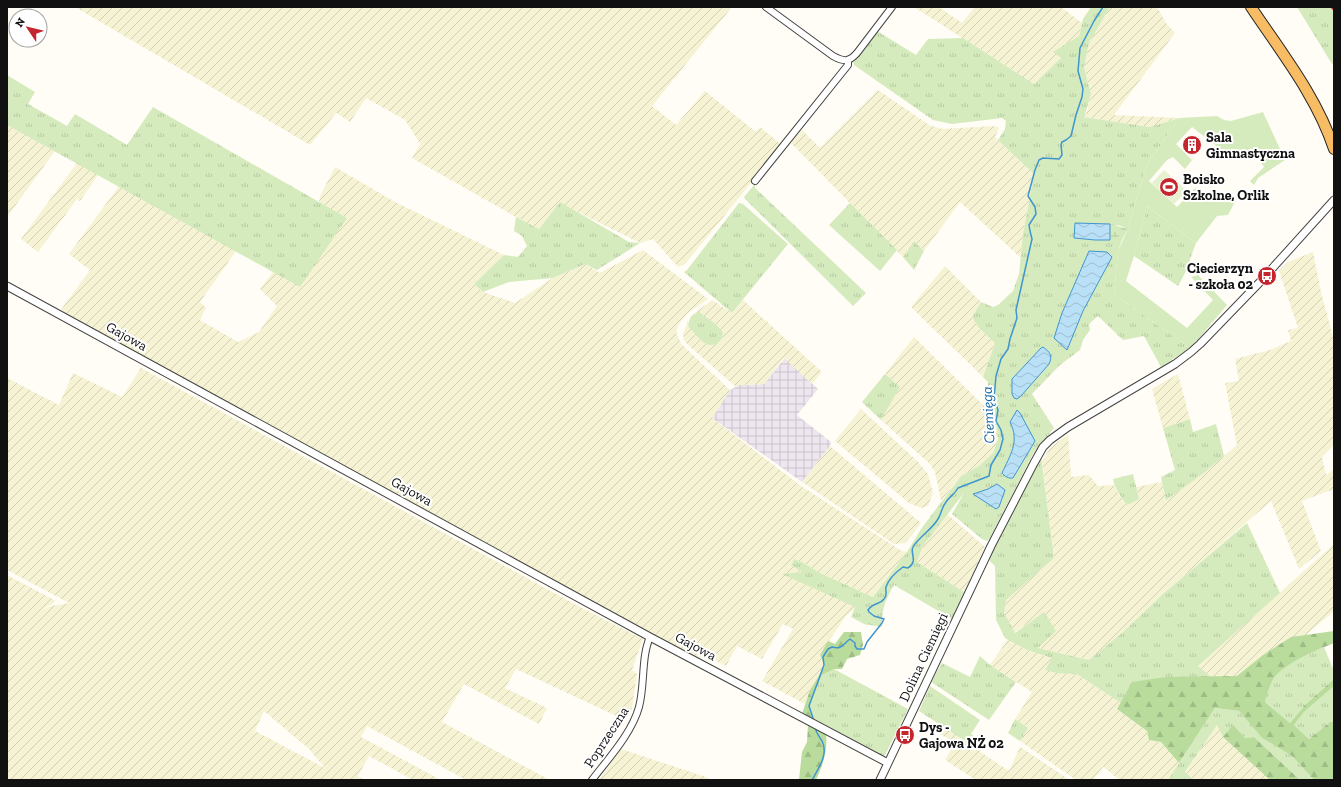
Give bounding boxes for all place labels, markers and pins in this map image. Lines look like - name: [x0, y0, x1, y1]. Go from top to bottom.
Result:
- place label: Sala Gimnastyczna: [1206, 129, 1295, 162]
- building icon: Sala Gimnastyczna: [1181, 134, 1203, 156]
- place label: Boisko Szkolne, Orlik: [1183, 171, 1269, 204]
- sports icon: Boisko Szkolne, Orlik: [1158, 176, 1180, 198]
- place label: Ciecierzyn - szkoła 02: [1187, 260, 1254, 293]
- bus stop icon: Ciecierzyn - szkoła 02: [1256, 265, 1278, 287]
- place label: Dys - Gajowa NŻ 02: [919, 719, 1004, 752]
- bus stop icon: Dys - Gajowa NŻ 02: [894, 724, 916, 746]

